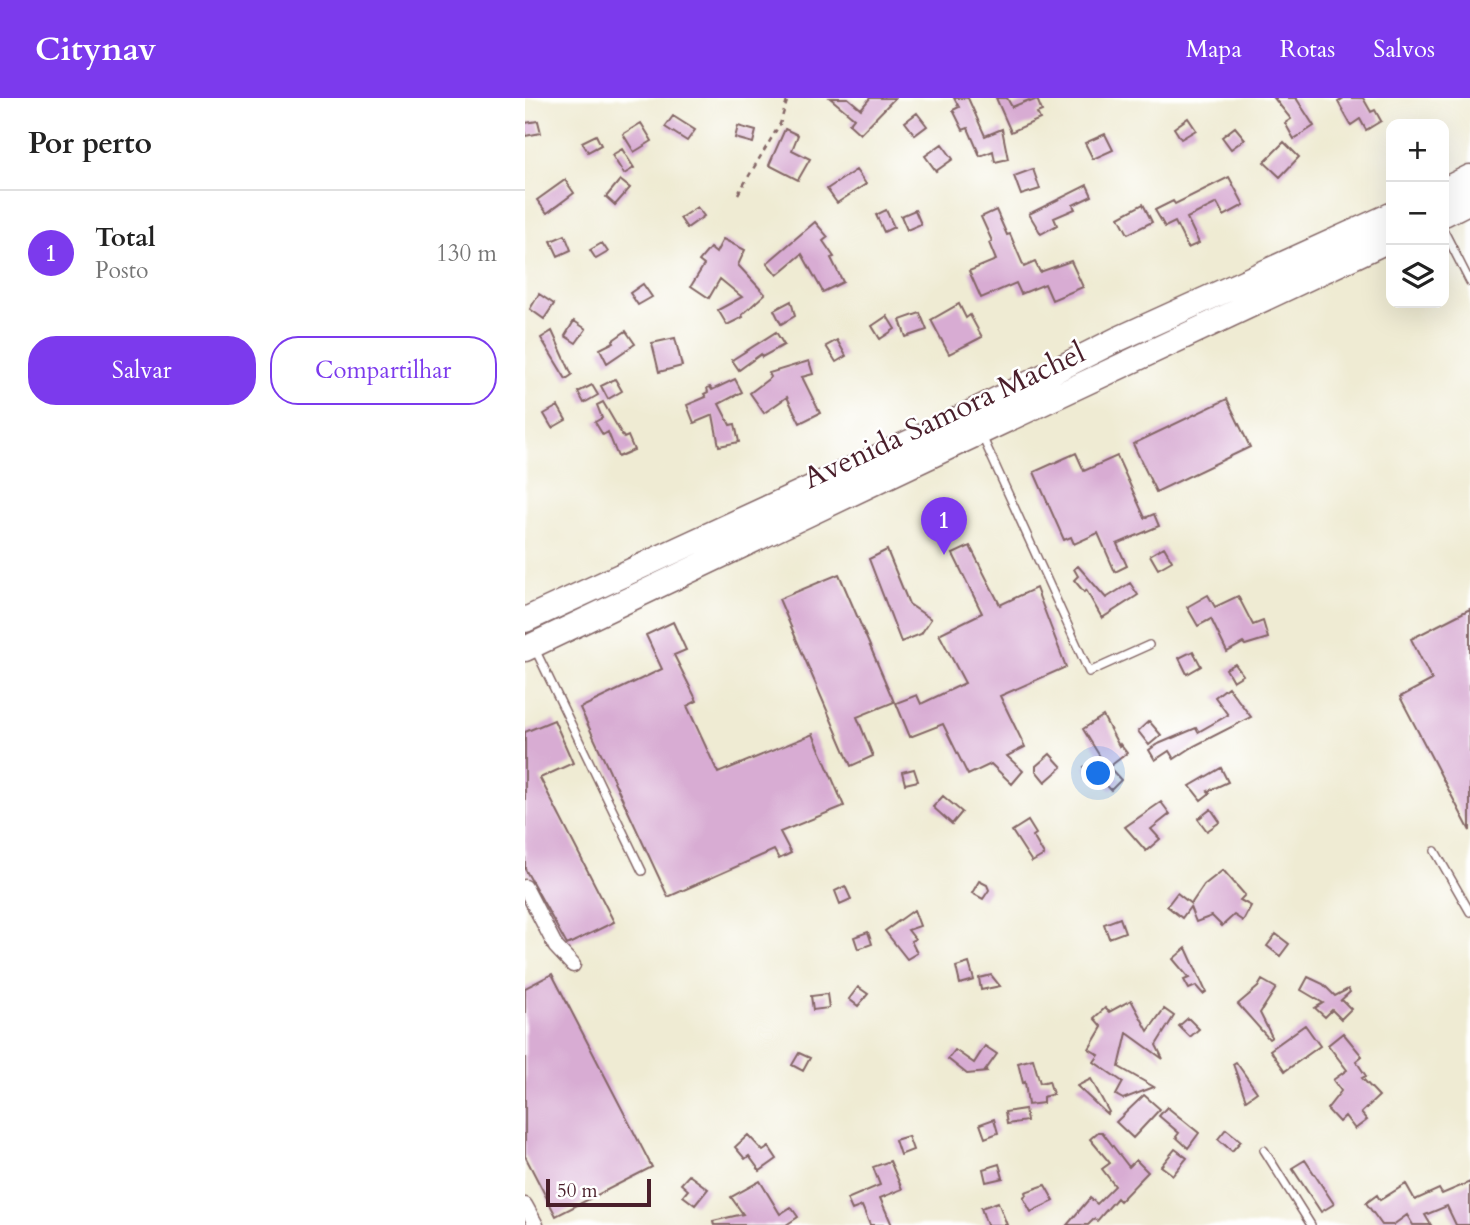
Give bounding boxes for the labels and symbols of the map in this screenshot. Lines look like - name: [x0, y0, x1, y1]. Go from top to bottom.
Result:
- street label: Avenida Samora Machel: [797, 332, 1092, 499]
- pin: 1: [921, 497, 967, 555]
- your location: [1081, 756, 1115, 790]
- scale bar: [546, 1176, 651, 1208]

